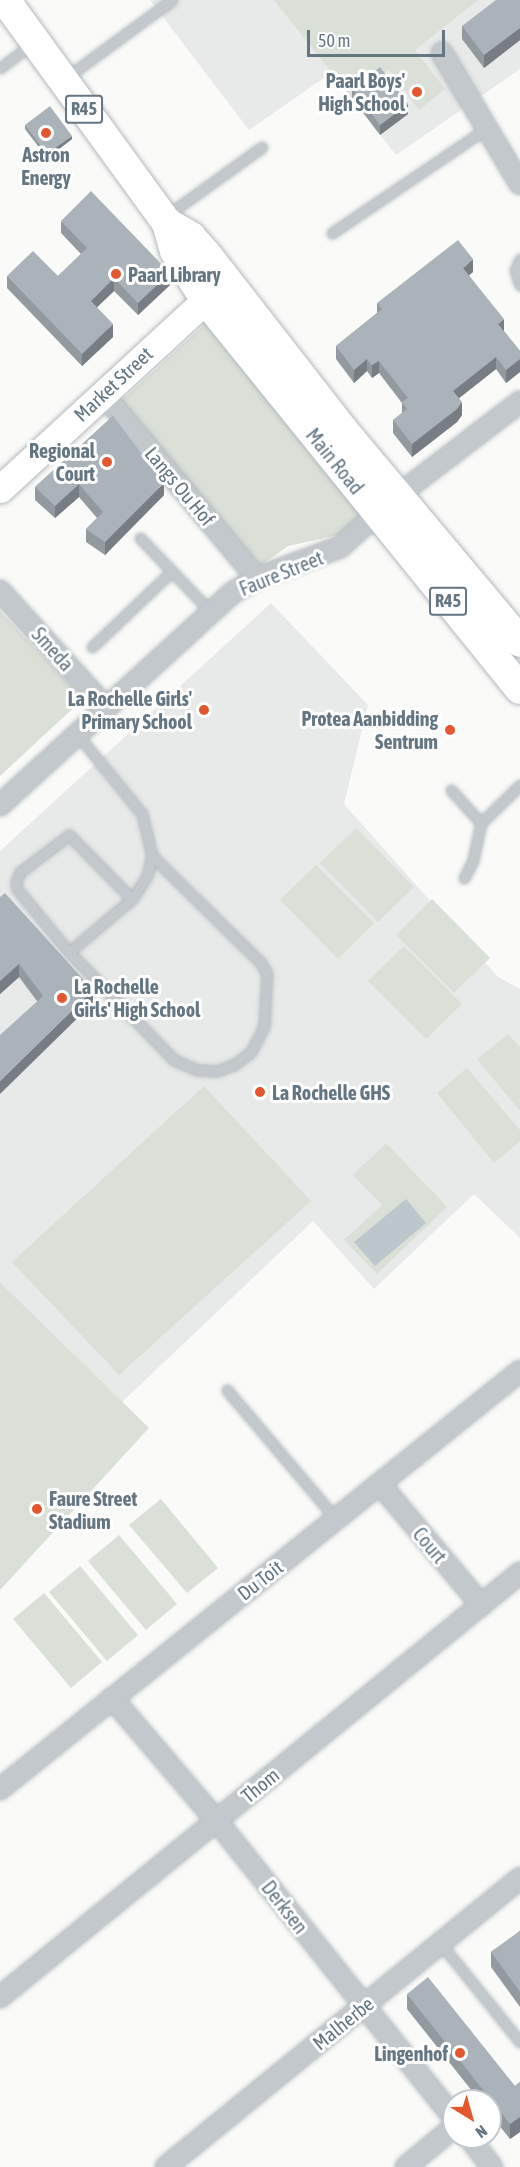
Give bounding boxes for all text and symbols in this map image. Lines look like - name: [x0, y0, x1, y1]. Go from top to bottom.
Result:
- scale bar: [310, 18, 448, 56]
- text: 50 m: [318, 30, 350, 51]
- place label: Paarl Boys' High School: [318, 68, 405, 115]
- marker: Paarl Boys' High School: [410, 85, 424, 99]
- road number: R45: [64, 94, 104, 124]
- marker: Astron Energy: [39, 126, 53, 140]
- place label: Astron Energy: [21, 142, 71, 189]
- place label: Paarl Library: [128, 262, 221, 286]
- marker: Paarl Library: [109, 267, 123, 281]
- street label: Market Street: [69, 342, 157, 426]
- street label: Main Road: [301, 423, 369, 499]
- place label: Regional Court: [29, 438, 95, 485]
- street label: Langs Ou Hof: [140, 442, 220, 530]
- marker: Regional Court: [100, 455, 114, 469]
- street label: Faure Street: [236, 545, 326, 601]
- road number: R45: [428, 586, 468, 616]
- street label: Smeda: [27, 622, 79, 676]
- place label: La Rochelle Girls' Primary School: [68, 686, 192, 733]
- marker: La Rochelle Girls' Primary School: [197, 703, 211, 717]
- place label: Protea Aanbidding Sentrum: [301, 706, 438, 753]
- marker: Protea Aanbidding Sentrum: [443, 723, 457, 737]
- place label: La Rochelle Girls' High School: [74, 975, 200, 1022]
- marker: La Rochelle Girls' High School: [55, 991, 69, 1005]
- place label: La Rochelle GHS: [272, 1080, 390, 1104]
- marker: La Rochelle GHS: [253, 1085, 267, 1099]
- place label: Faure Street Stadium: [49, 1486, 137, 1533]
- marker: Faure Street Stadium: [30, 1502, 44, 1516]
- street label: Court: [408, 1522, 452, 1568]
- street label: Du Toit: [233, 1555, 287, 1605]
- street label: Thom: [236, 1762, 284, 1808]
- street label: Derksen: [257, 1876, 313, 1938]
- street label: Malherbe: [308, 1991, 378, 2055]
- place label: Lingenhof: [374, 2041, 448, 2065]
- marker: Lingenhof: [453, 2046, 467, 2060]
- north arrow: [442, 2089, 502, 2149]
- text: N: [472, 2122, 491, 2142]

